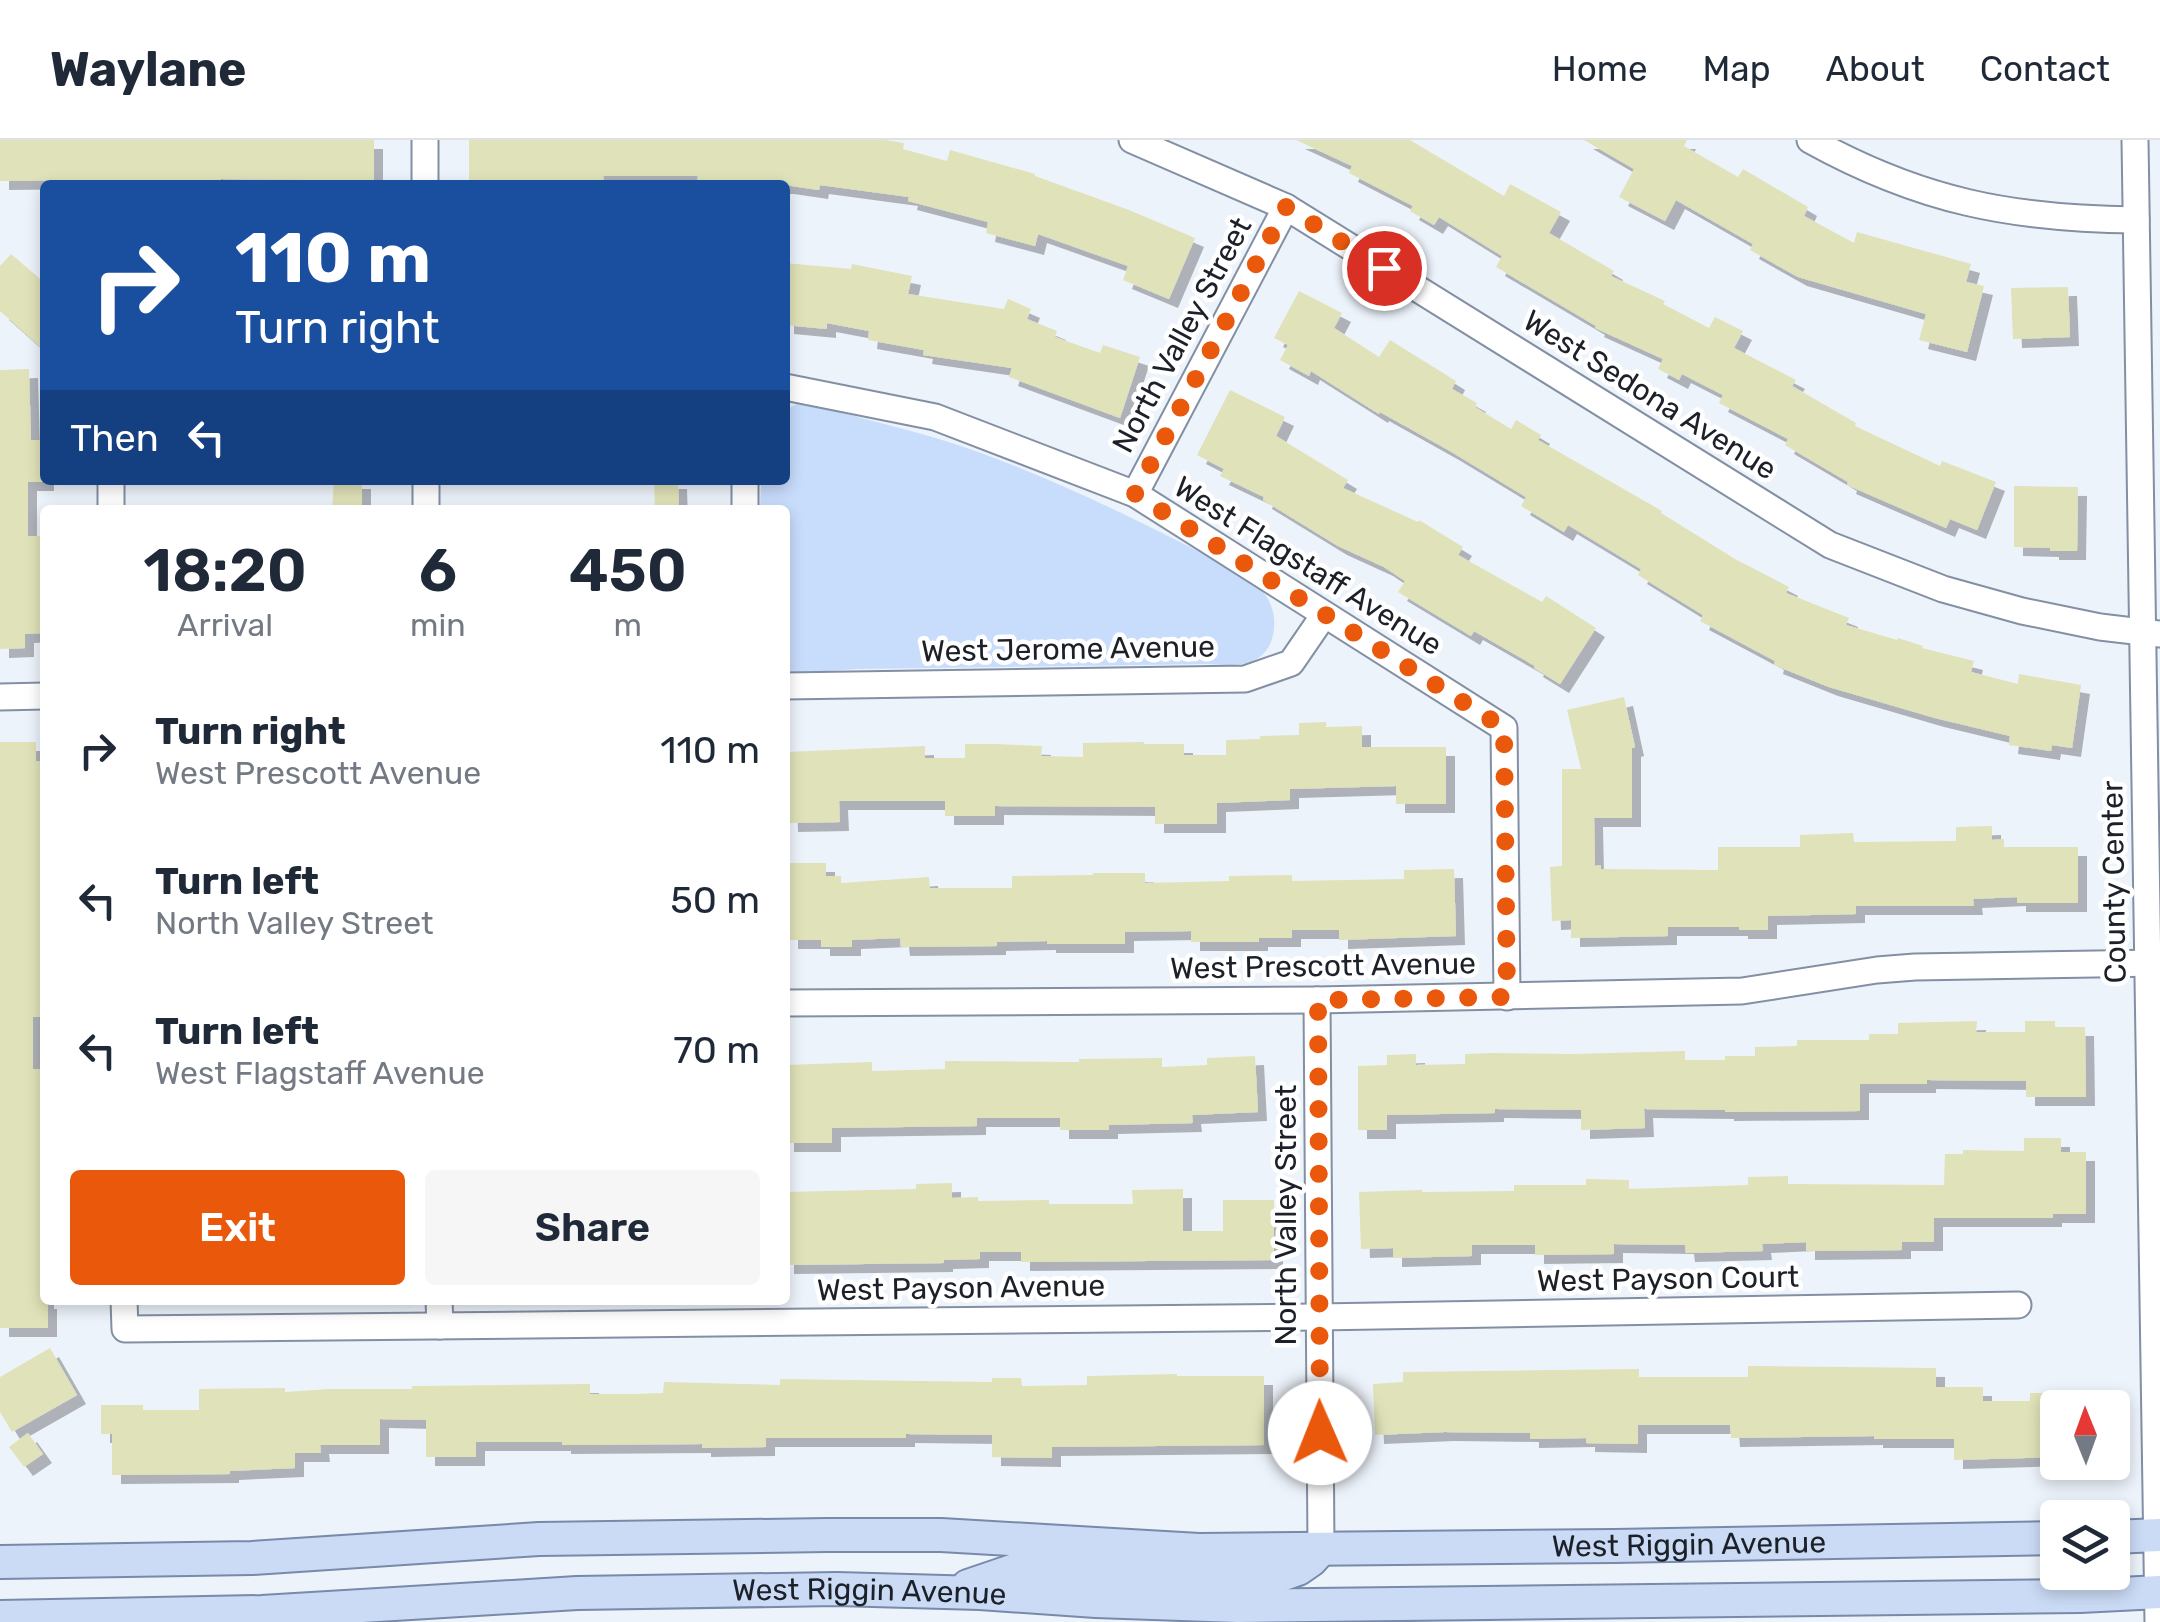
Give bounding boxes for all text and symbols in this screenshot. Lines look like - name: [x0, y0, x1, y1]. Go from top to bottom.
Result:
- text: Waylane: [50, 41, 247, 98]
- text: Home: [1552, 48, 1648, 90]
- text: Map: [1703, 48, 1771, 90]
- text: About: [1826, 48, 1925, 90]
- text: Contact: [1980, 48, 2110, 90]
- street label: North Valley Street: [1105, 211, 1259, 459]
- text: 110 m: [235, 217, 431, 300]
- icon: right: [70, 220, 200, 350]
- pin: [1342, 226, 1427, 311]
- icon: arrive: [1357, 241, 1412, 296]
- text: Turn right: [235, 301, 439, 354]
- street label: West Sedona Avenue: [1517, 303, 1783, 487]
- icon: left: [179, 410, 234, 465]
- text: Then: [70, 415, 159, 461]
- street label: West Flagstaff Avenue: [1167, 469, 1449, 663]
- text: 18:20: [143, 535, 307, 606]
- text: 6: [419, 535, 457, 606]
- text: 450: [569, 535, 687, 606]
- text: Arrival: [177, 606, 273, 644]
- text: min: [410, 606, 466, 644]
- text: m: [614, 606, 642, 644]
- street label: West Jerome Avenue: [921, 628, 1215, 670]
- text: Turn right: [155, 708, 346, 754]
- icon: right: [70, 723, 125, 778]
- text: 110 m: [660, 727, 760, 773]
- text: West Prescott Avenue: [155, 754, 481, 792]
- street label: County Center: [2094, 780, 2134, 984]
- text: Turn left: [155, 858, 319, 904]
- icon: left: [70, 873, 125, 928]
- text: 50 m: [670, 877, 760, 923]
- text: North Valley Street: [155, 904, 434, 942]
- street label: West Prescott Avenue: [1170, 945, 1476, 987]
- text: Turn left: [155, 1008, 319, 1054]
- icon: left: [70, 1023, 125, 1078]
- text: 70 m: [673, 1027, 760, 1073]
- text: West Flagstaff Avenue: [155, 1054, 485, 1092]
- street label: North Valley Street: [1268, 1084, 1304, 1346]
- button: Exit: [70, 1170, 405, 1285]
- button: Share: [425, 1170, 760, 1285]
- street label: West Payson Court: [1537, 1259, 1800, 1299]
- street label: West Payson Avenue: [817, 1267, 1105, 1309]
- position arrow: [1268, 1381, 1372, 1485]
- north arrow: [2040, 1390, 2130, 1480]
- map controls: [2040, 1390, 2130, 1590]
- button: layers: [2040, 1500, 2130, 1590]
- street label: West Riggin Avenue: [1551, 1524, 1826, 1565]
- street label: West Riggin Avenue: [732, 1571, 1008, 1613]

